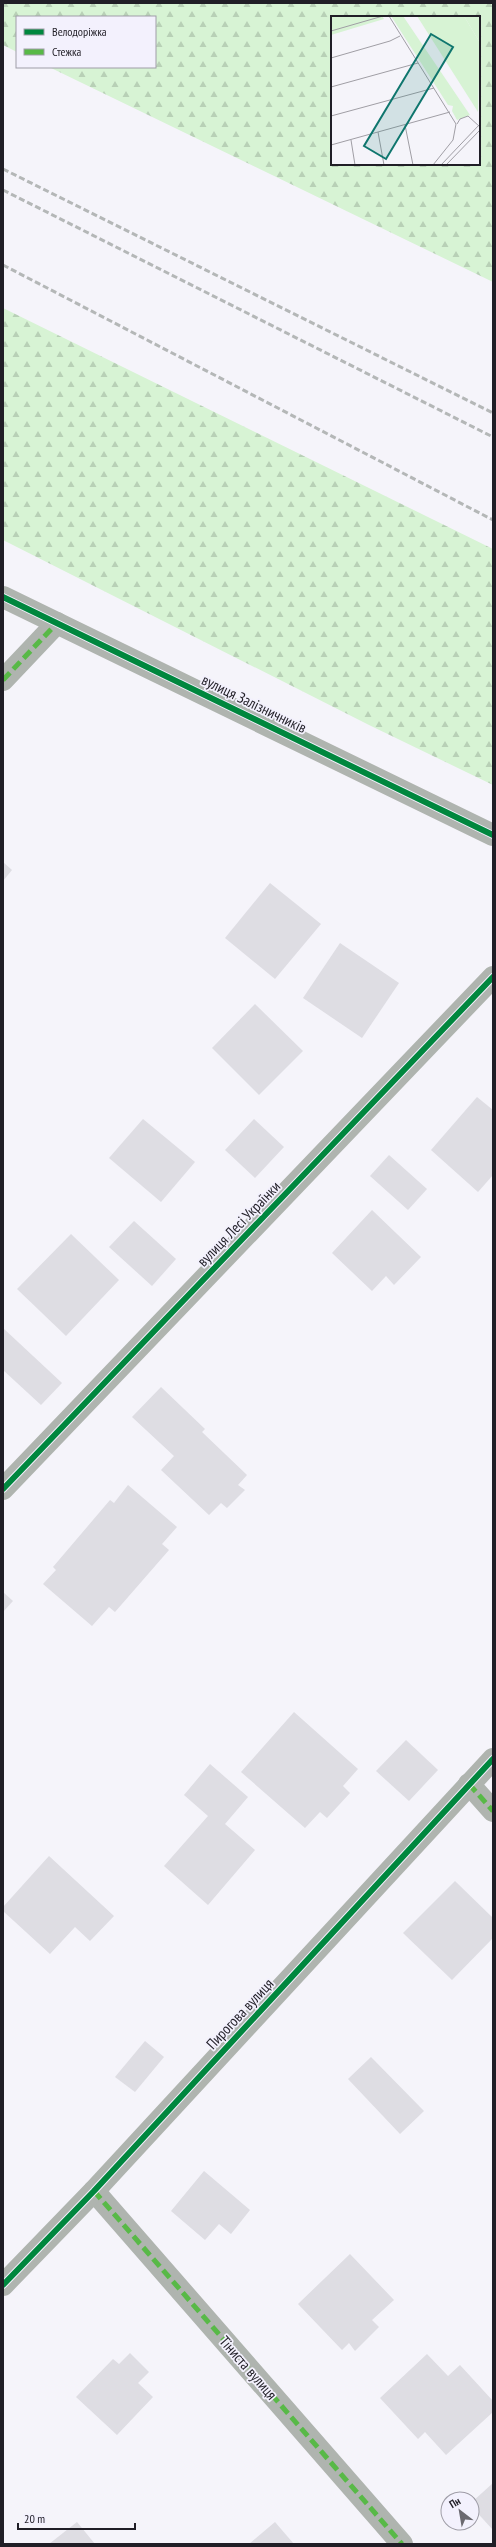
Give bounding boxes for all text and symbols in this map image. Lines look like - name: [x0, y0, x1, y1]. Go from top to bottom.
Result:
- legend: [16, 16, 156, 68]
- inset map: [331, 16, 480, 165]
- text: Велодоріжка: [52, 24, 107, 39]
- text: Стежка: [52, 44, 82, 59]
- street label: вулиця Залізничників: [199, 670, 310, 737]
- street label: вулиця Лесі Українки: [193, 1177, 284, 1270]
- street label: Пирогова вулиця: [202, 1974, 277, 2053]
- street label: Тіниста вулиця: [216, 2332, 281, 2404]
- north arrow: [440, 2491, 480, 2531]
- text: Пн: [447, 2494, 463, 2511]
- scale bar: [18, 2505, 135, 2531]
- text: 20 m: [24, 2511, 45, 2526]

